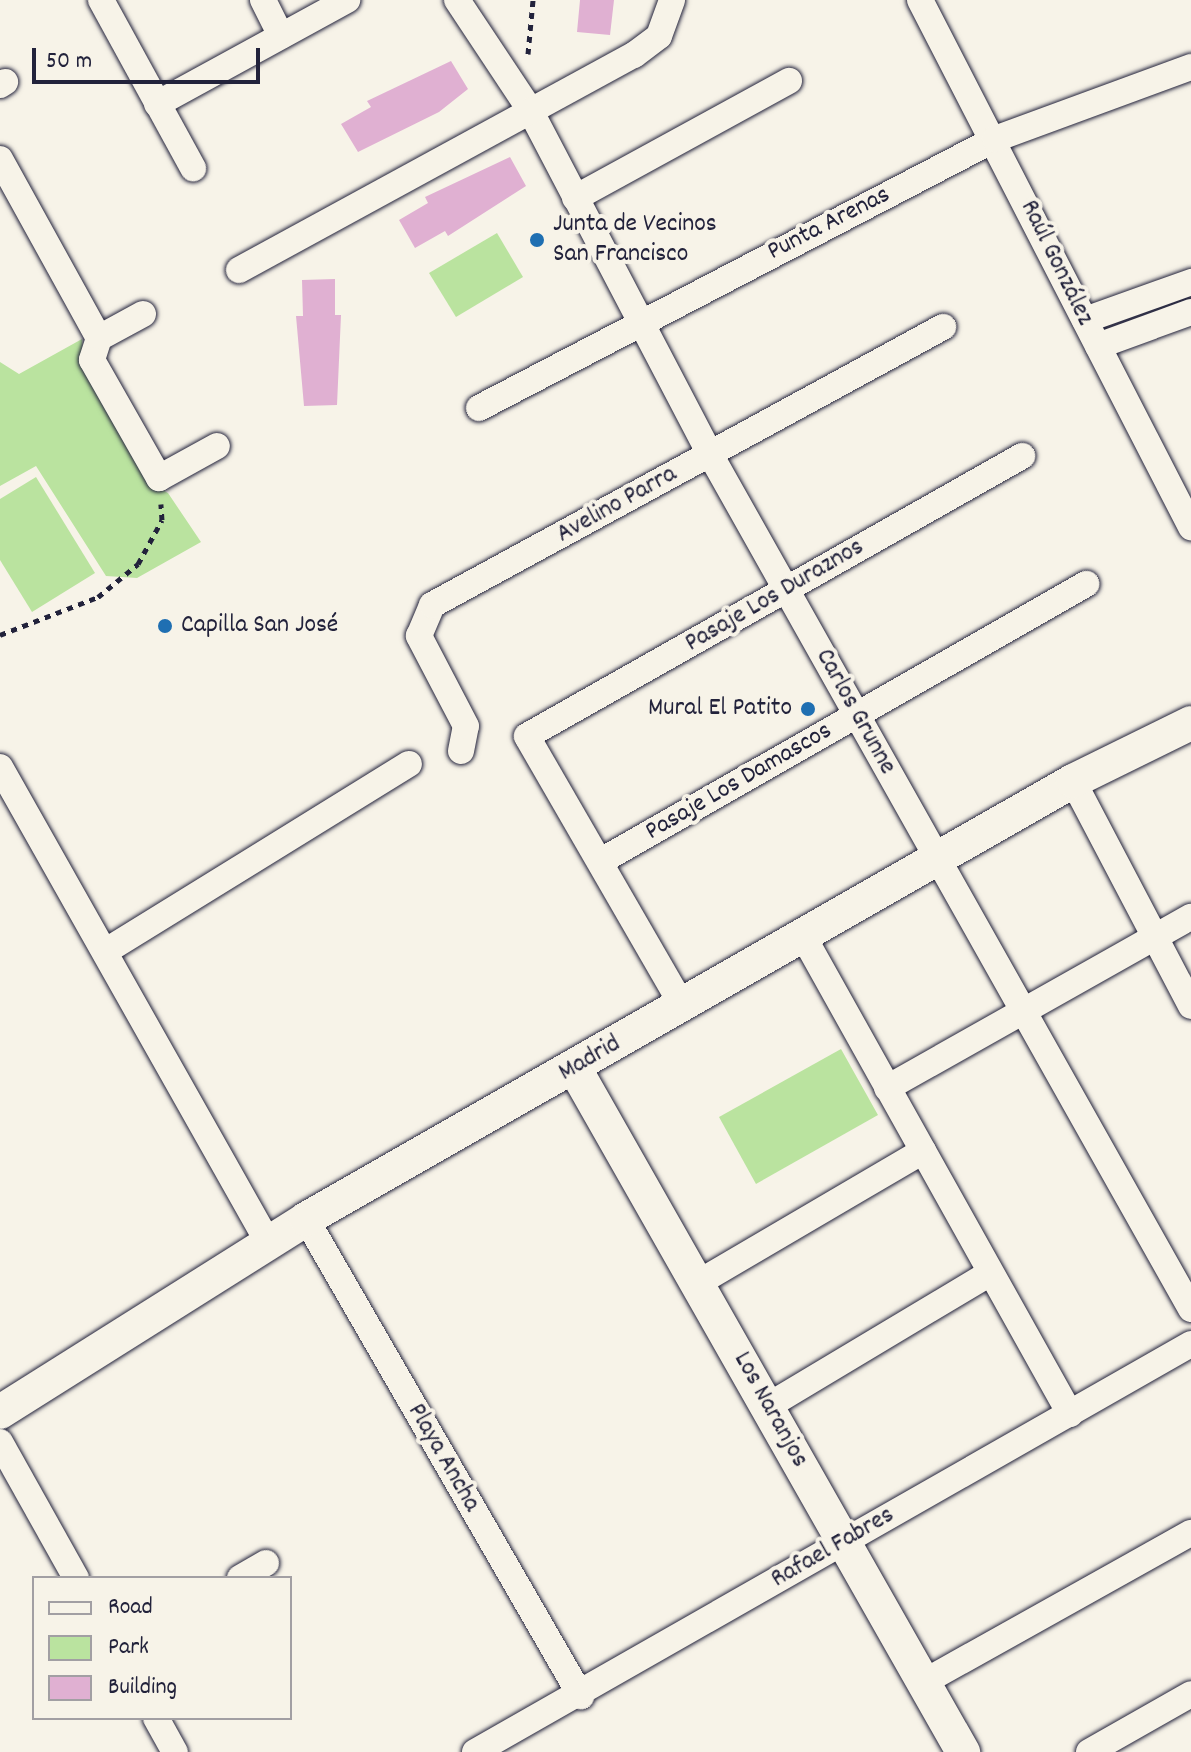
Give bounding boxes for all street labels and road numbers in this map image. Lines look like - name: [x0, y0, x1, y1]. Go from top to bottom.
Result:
- street label: Punta Arenas: [763, 180, 895, 268]
- street label: Raúl González: [1012, 195, 1100, 331]
- street label: Avelino Parra: [552, 459, 682, 551]
- street label: Pasaje Los Duraznos: [680, 532, 870, 660]
- street label: Carlos Grunne: [808, 644, 902, 780]
- street label: Pasaje Los Damascos: [640, 716, 838, 848]
- street label: Madrid: [554, 1029, 626, 1089]
- street label: Los Naranjos: [725, 1347, 815, 1473]
- street label: Playa Ancha: [400, 1398, 486, 1518]
- street label: Rafael Fabres: [766, 1500, 900, 1596]

